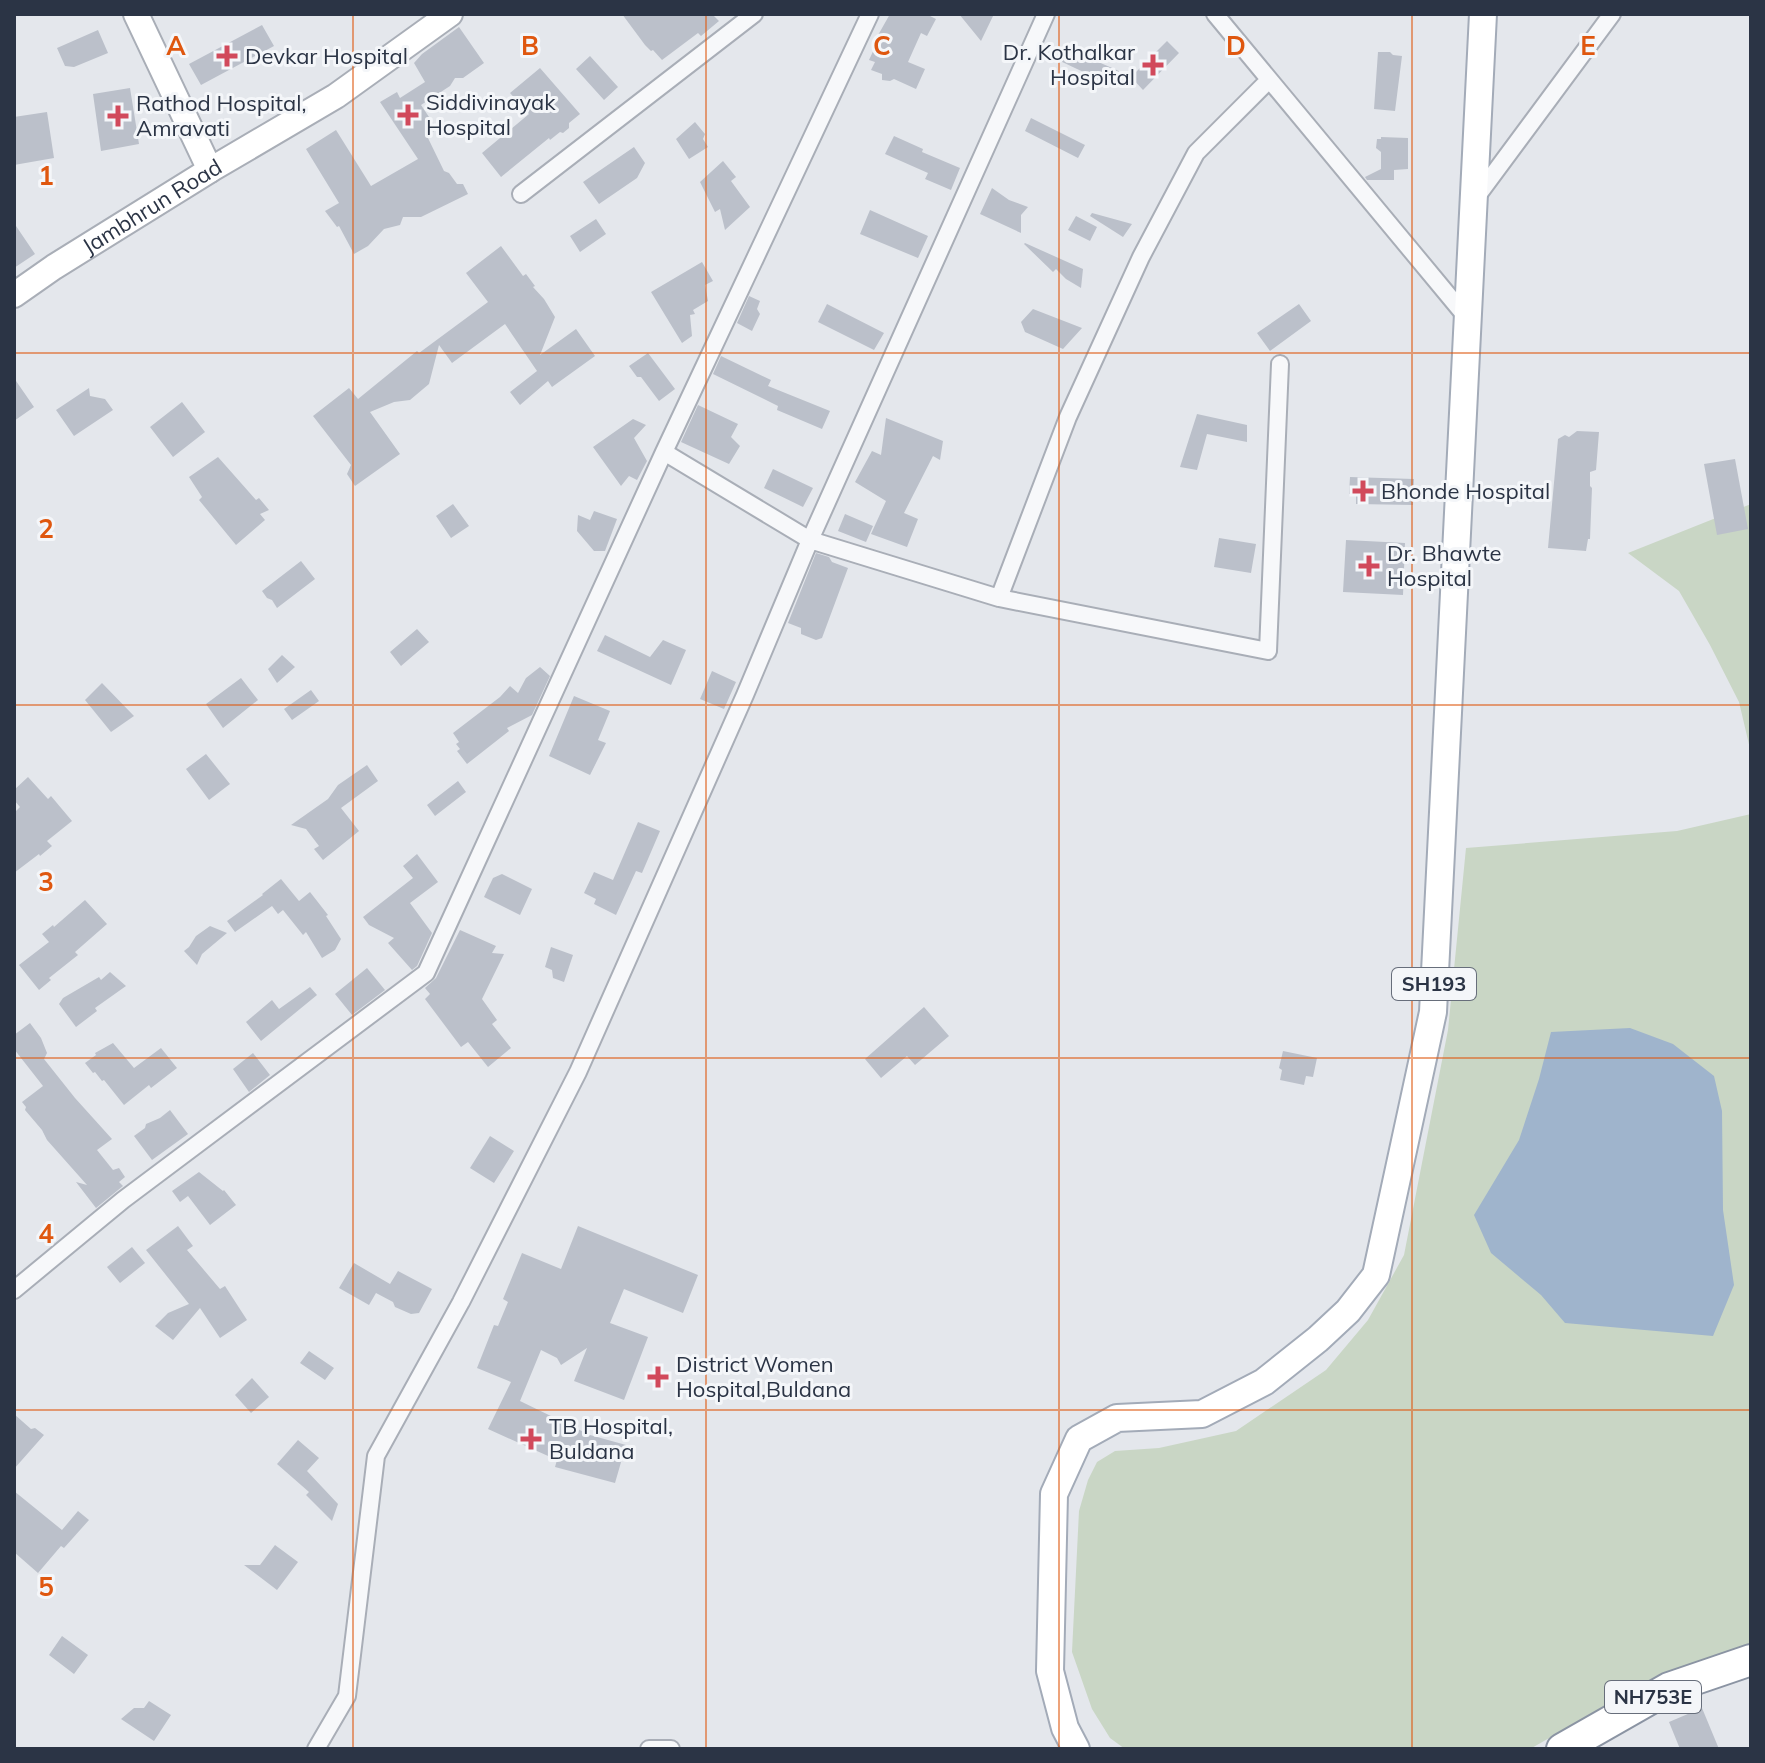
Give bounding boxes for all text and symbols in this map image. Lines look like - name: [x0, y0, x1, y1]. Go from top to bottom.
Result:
- text: A: [166, 29, 186, 62]
- text: B: [521, 29, 539, 62]
- text: C: [873, 29, 891, 62]
- text: D: [1226, 29, 1246, 62]
- text: E: [1580, 29, 1596, 62]
- place label: Dr. Kothalkar Hospital: [1003, 38, 1135, 91]
- place label: Devkar Hospital: [245, 42, 408, 70]
- marker: Devkar Hospital: [216, 45, 238, 67]
- marker: Dr. Kothalkar Hospital: [1142, 54, 1164, 76]
- place label: Siddivinayak Hospital: [426, 88, 556, 141]
- place label: Rathod Hospital, Amravati: [136, 89, 306, 142]
- marker: Siddivinayak Hospital: [397, 104, 419, 126]
- marker: Rathod Hospital, Amravati: [107, 105, 129, 127]
- street label: Jambhrun Road: [77, 152, 227, 260]
- text: 1: [38, 159, 54, 192]
- place label: Bhonde Hospital: [1381, 477, 1550, 505]
- marker: Bhonde Hospital: [1352, 480, 1374, 502]
- text: 2: [38, 512, 54, 545]
- place label: Dr. Bhawte Hospital: [1387, 539, 1502, 592]
- marker: Dr. Bhawte Hospital: [1358, 555, 1380, 577]
- text: 3: [38, 865, 54, 898]
- road number: SH193: [1392, 968, 1476, 1000]
- text: 4: [38, 1217, 54, 1250]
- place label: District Women Hospital,Buldana: [676, 1350, 851, 1403]
- marker: District Women Hospital,Buldana: [647, 1366, 669, 1388]
- place label: TB Hospital, Buldana: [549, 1412, 673, 1465]
- marker: TB Hospital, Buldana: [520, 1428, 542, 1450]
- text: 5: [38, 1570, 54, 1603]
- road number: NH753E: [1605, 1681, 1701, 1713]

